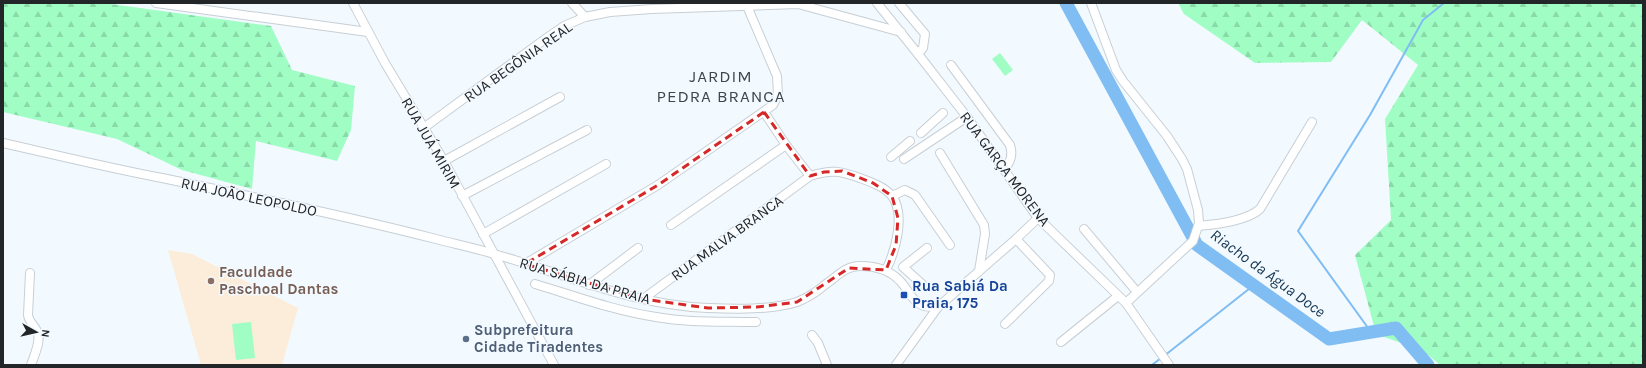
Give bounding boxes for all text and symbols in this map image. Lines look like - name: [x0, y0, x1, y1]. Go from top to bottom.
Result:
- street label: RUA BEGÔNIA REAL: [460, 18, 576, 106]
- district label: JARDIM PEDRA BRANCA: [657, 66, 785, 106]
- street label: RUA JUÁ MIRIM: [398, 94, 464, 192]
- street label: RUA GARÇA MORENA: [956, 108, 1054, 230]
- street label: RUA JOÃO LEOPOLDO: [179, 174, 319, 220]
- street label: RUA MALVA BRANCA: [667, 191, 787, 285]
- water label: Riacho da Água Doce: [1207, 225, 1330, 321]
- street label: RUA SÁBIA DA PRAIA: [517, 254, 653, 308]
- place label: Faculdade Paschoal Dantas: [219, 263, 338, 298]
- marker: Faculdade Paschoal Dantas: [206, 276, 216, 286]
- place label: Rua Sabiá Da Praia, 175: [912, 277, 1008, 312]
- marker: Rua Sabiá Da Praia, 175: [899, 290, 909, 300]
- north arrow: [16, 312, 56, 352]
- place label: Subprefeitura Cidade Tiradentes: [474, 321, 603, 356]
- text: N: [38, 329, 52, 338]
- marker: Subprefeitura Cidade Tiradentes: [461, 334, 471, 344]

